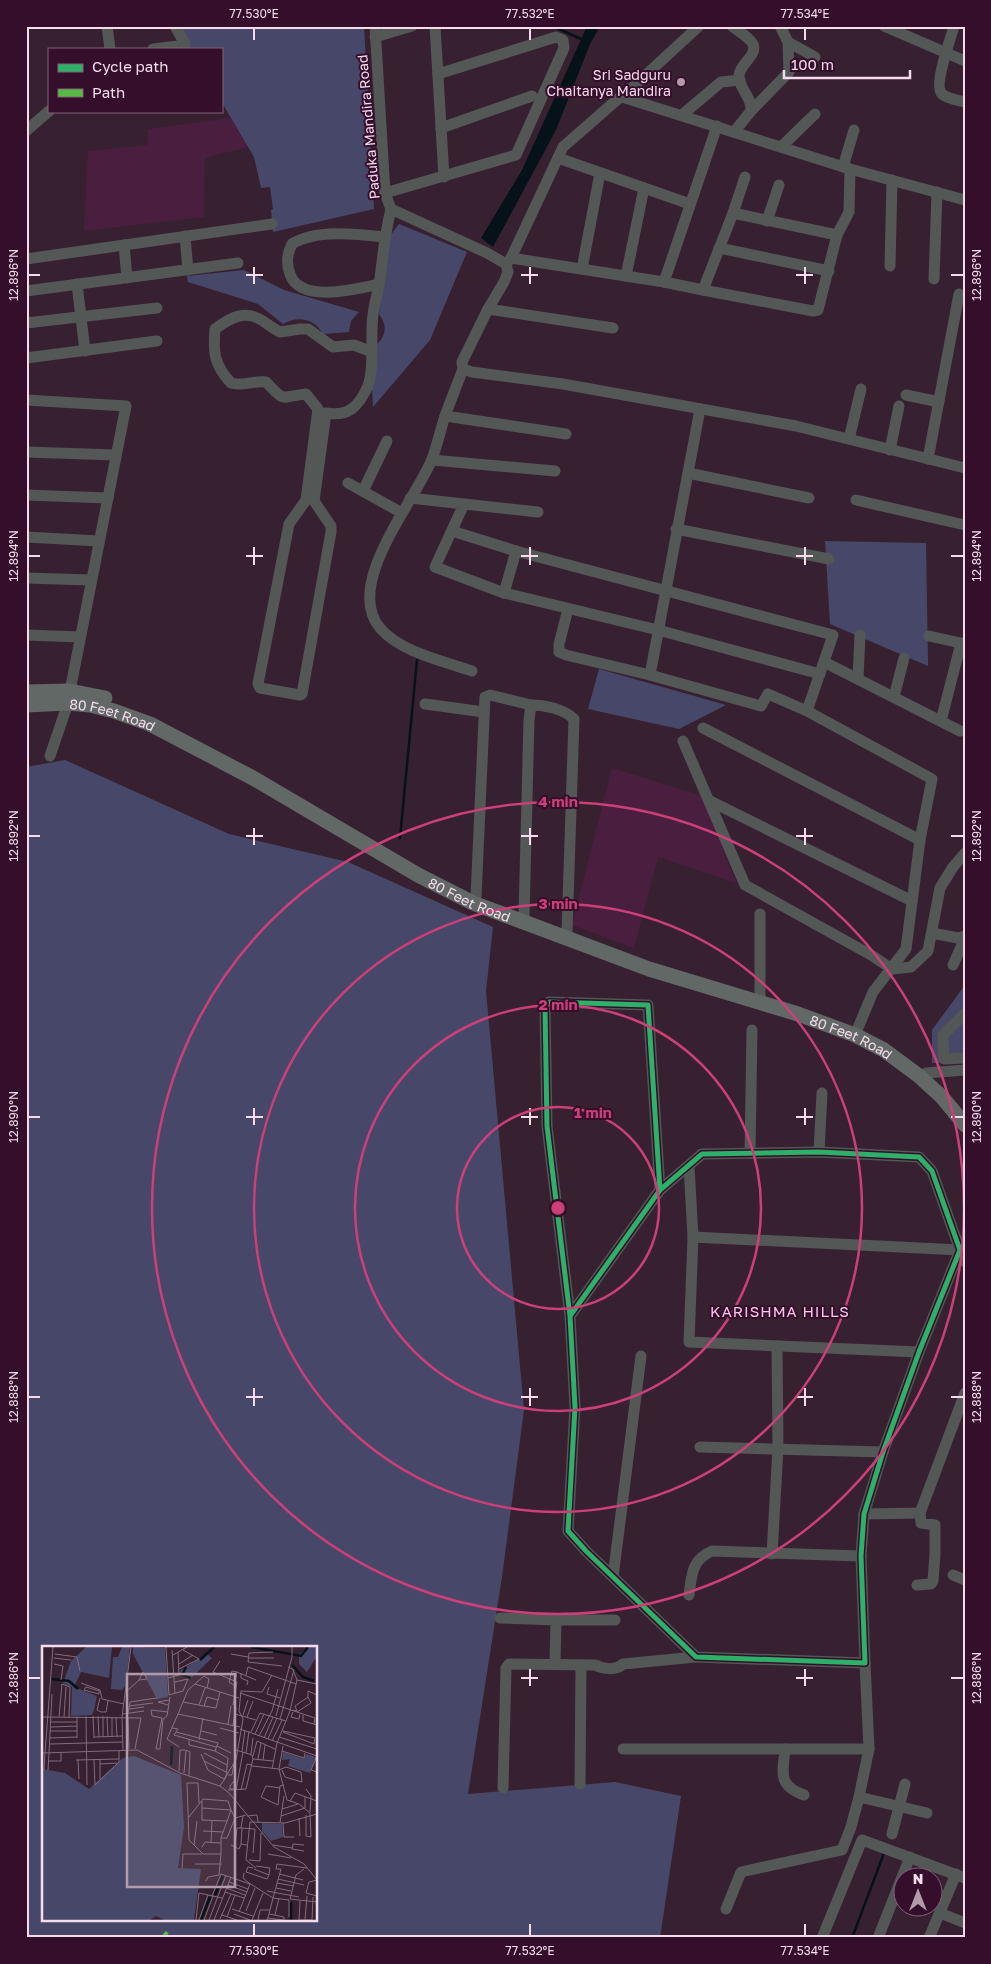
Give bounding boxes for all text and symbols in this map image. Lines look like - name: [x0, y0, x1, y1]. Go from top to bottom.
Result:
- text: 77.530°E: [229, 6, 279, 21]
- text: 77.532°E: [505, 6, 555, 21]
- text: 77.534°E: [780, 6, 830, 21]
- legend: [48, 48, 222, 112]
- scale bar: [784, 48, 910, 80]
- street label: Paduka Mandira Road: [353, 54, 383, 200]
- text: 100 m: [791, 55, 834, 73]
- text: Cycle path: [92, 57, 168, 75]
- place label: Sri Sadguru Chaitanya Mandira: [546, 66, 671, 99]
- marker: Sri Sadguru Chaitanya Mandira: [675, 76, 687, 88]
- text: Path: [92, 83, 125, 101]
- text: 12.896°N: [6, 249, 21, 301]
- text: 12.896°N: [969, 249, 984, 301]
- text: 12.894°N: [6, 530, 21, 582]
- text: 12.894°N: [969, 530, 984, 582]
- street label: 80 Feet Road: [69, 695, 159, 734]
- text: 4 min: [538, 792, 578, 810]
- text: 12.892°N: [6, 810, 21, 862]
- text: 12.892°N: [969, 810, 984, 862]
- street label: 80 Feet Road: [426, 873, 513, 925]
- text: 3 min: [538, 894, 578, 912]
- text: 2 min: [538, 995, 578, 1013]
- street label: 80 Feet Road: [808, 1011, 896, 1062]
- text: 12.890°N: [6, 1091, 21, 1143]
- text: 12.890°N: [969, 1091, 984, 1143]
- text: 1 min: [574, 1103, 612, 1121]
- centre of rings: [549, 1199, 567, 1217]
- district label: KARISHMA HILLS: [710, 1302, 850, 1320]
- text: 12.888°N: [6, 1371, 21, 1423]
- text: 12.888°N: [969, 1371, 984, 1423]
- inset map: [42, 1646, 318, 1922]
- text: 12.886°N: [6, 1652, 21, 1704]
- text: 12.886°N: [969, 1652, 984, 1704]
- north arrow: [894, 1866, 944, 1916]
- text: N: [913, 1870, 923, 1887]
- text: 77.530°E: [229, 1943, 279, 1958]
- text: 77.532°E: [505, 1943, 555, 1958]
- text: 77.534°E: [780, 1943, 830, 1958]

